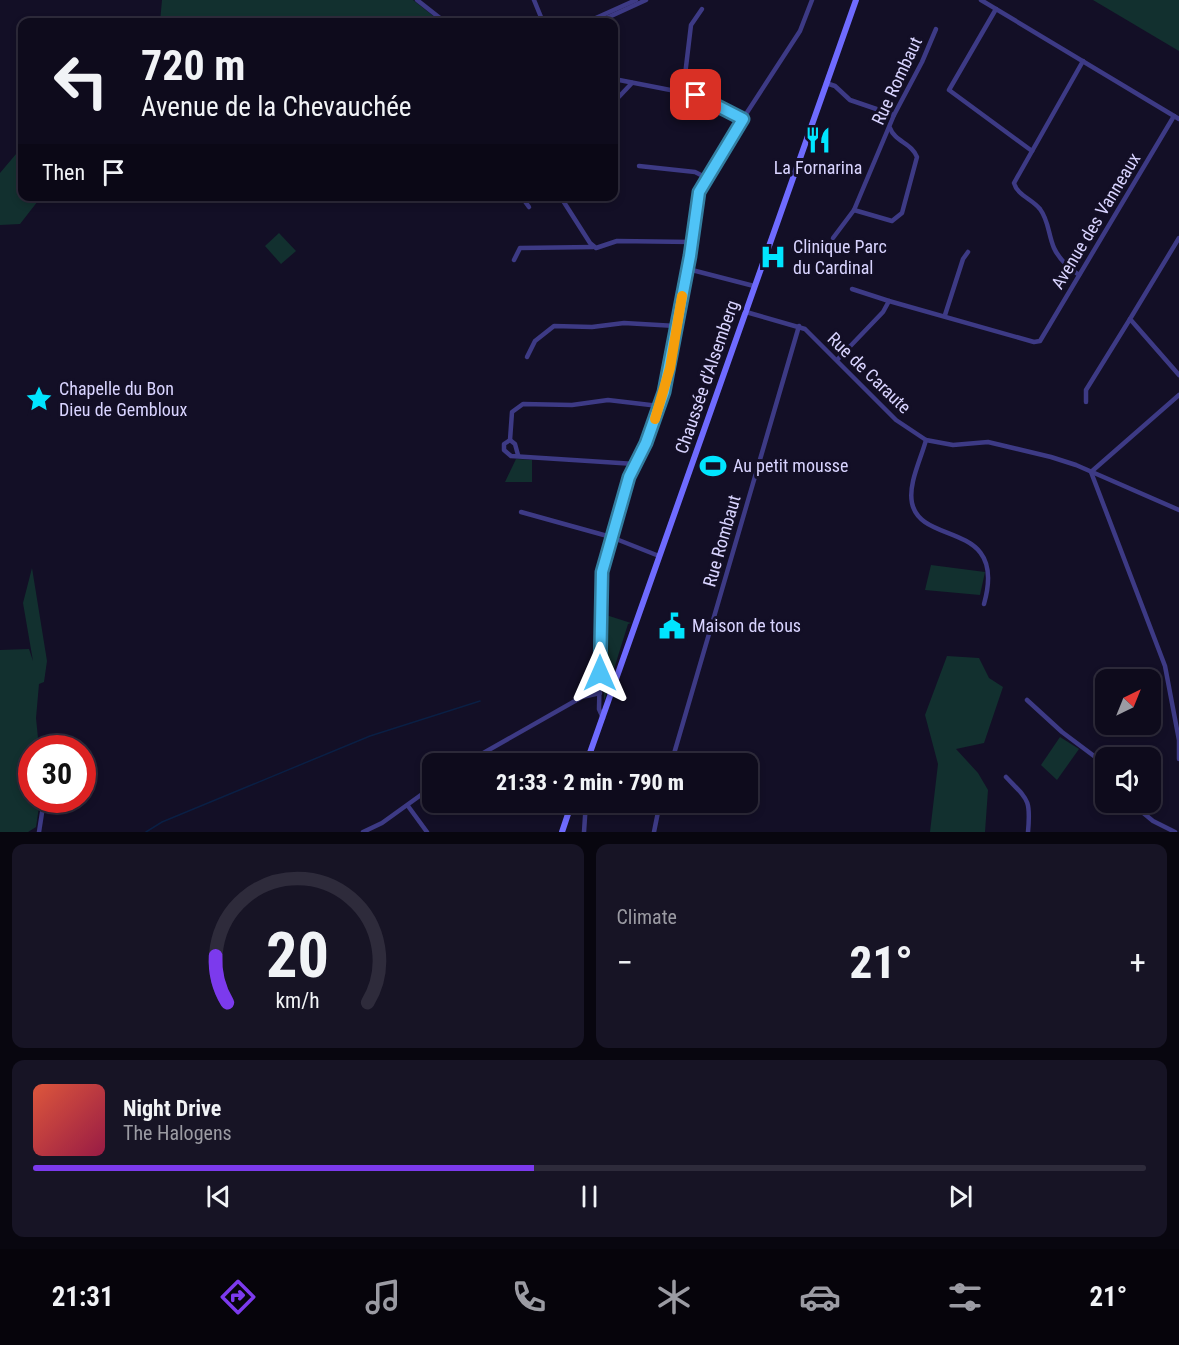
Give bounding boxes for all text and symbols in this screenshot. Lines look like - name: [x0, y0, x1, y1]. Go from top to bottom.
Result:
- street label: Rue Rombaut: [867, 34, 926, 128]
- text: 720 m: [141, 41, 246, 90]
- icon: left: [42, 42, 120, 120]
- pin: [670, 69, 721, 120]
- icon: arrive: [679, 78, 712, 111]
- text: Avenue de la Chevauchée: [141, 91, 412, 123]
- restaurant icon: La Fornarina: [803, 125, 833, 155]
- street label: Avenue des Vanneaux: [1047, 149, 1145, 293]
- icon: arrive: [97, 156, 130, 189]
- place label: La Fornarina: [774, 157, 862, 178]
- text: Then: [42, 160, 85, 185]
- place label: Clinique Parc du Cardinal: [793, 236, 887, 278]
- hospital icon: Clinique Parc du Cardinal: [758, 242, 788, 272]
- street label: Chaussée d'Alsemberg: [670, 297, 743, 456]
- street label: Rue de Caraute: [823, 328, 915, 417]
- place label: Chapelle du Bon Dieu de Gembloux: [59, 378, 188, 420]
- place icon: Chapelle du Bon Dieu de Gembloux: [24, 384, 54, 414]
- sports icon: Au petit mousse: [698, 451, 728, 481]
- place label: Au petit mousse: [733, 455, 849, 476]
- street label: Rue Rombaut: [698, 493, 745, 589]
- public building icon: Maison de tous: [657, 611, 687, 641]
- place label: Maison de tous: [692, 615, 801, 636]
- position arrow: [568, 641, 632, 705]
- north arrow: [1095, 669, 1161, 735]
- map controls: [1095, 669, 1161, 813]
- speed limit sign: 30: [18, 735, 96, 813]
- button: sound: [1095, 747, 1161, 813]
- text: 21:33 · 2 min · 790 m: [496, 770, 684, 795]
- text: Climate: [617, 905, 677, 929]
- text: 20: [266, 919, 329, 992]
- text: 21°: [850, 936, 913, 989]
- text: −: [617, 943, 633, 982]
- text: +: [1130, 943, 1146, 982]
- text: km/h: [276, 988, 320, 1013]
- text: Night Drive: [123, 1096, 221, 1121]
- text: The Halogens: [123, 1121, 232, 1145]
- icon: previous: [202, 1180, 235, 1213]
- icon: pause: [573, 1180, 606, 1213]
- icon: next: [944, 1180, 977, 1213]
- icon: directions: [217, 1276, 259, 1318]
- icon: music: [362, 1276, 404, 1318]
- icon: phone: [508, 1276, 550, 1318]
- icon: climate: [653, 1276, 695, 1318]
- icon: car: [799, 1276, 841, 1318]
- icon: filters: [944, 1276, 986, 1318]
- text: 21:31: [52, 1281, 114, 1313]
- text: 21°: [1089, 1281, 1127, 1313]

